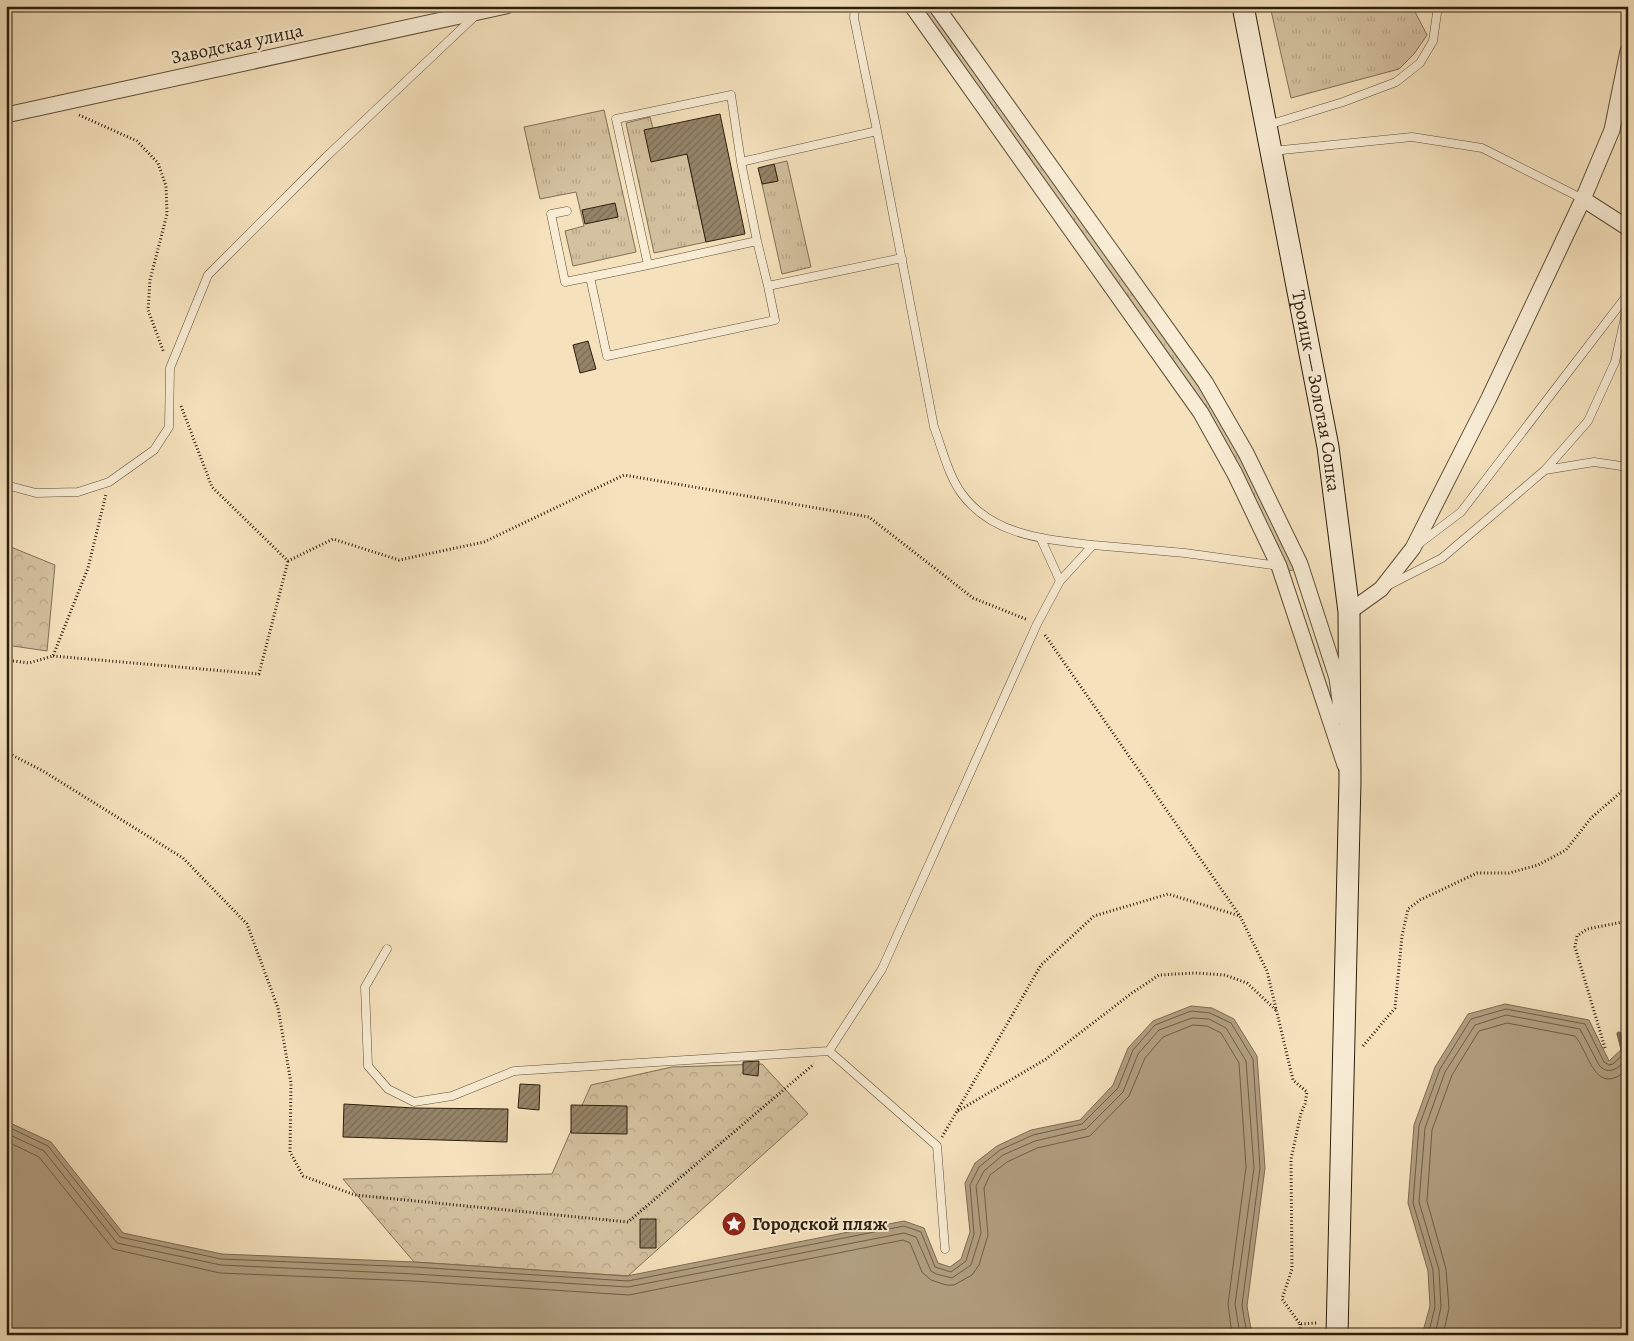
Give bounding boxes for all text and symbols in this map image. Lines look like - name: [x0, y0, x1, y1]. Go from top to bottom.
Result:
- street label: Заводская улица: [168, 17, 306, 71]
- street label: Троицк — Золотая Сопка: [1285, 288, 1347, 493]
- place icon: Городской пляж: [721, 1211, 747, 1237]
- place label: Городской пляж: [752, 1211, 888, 1237]

